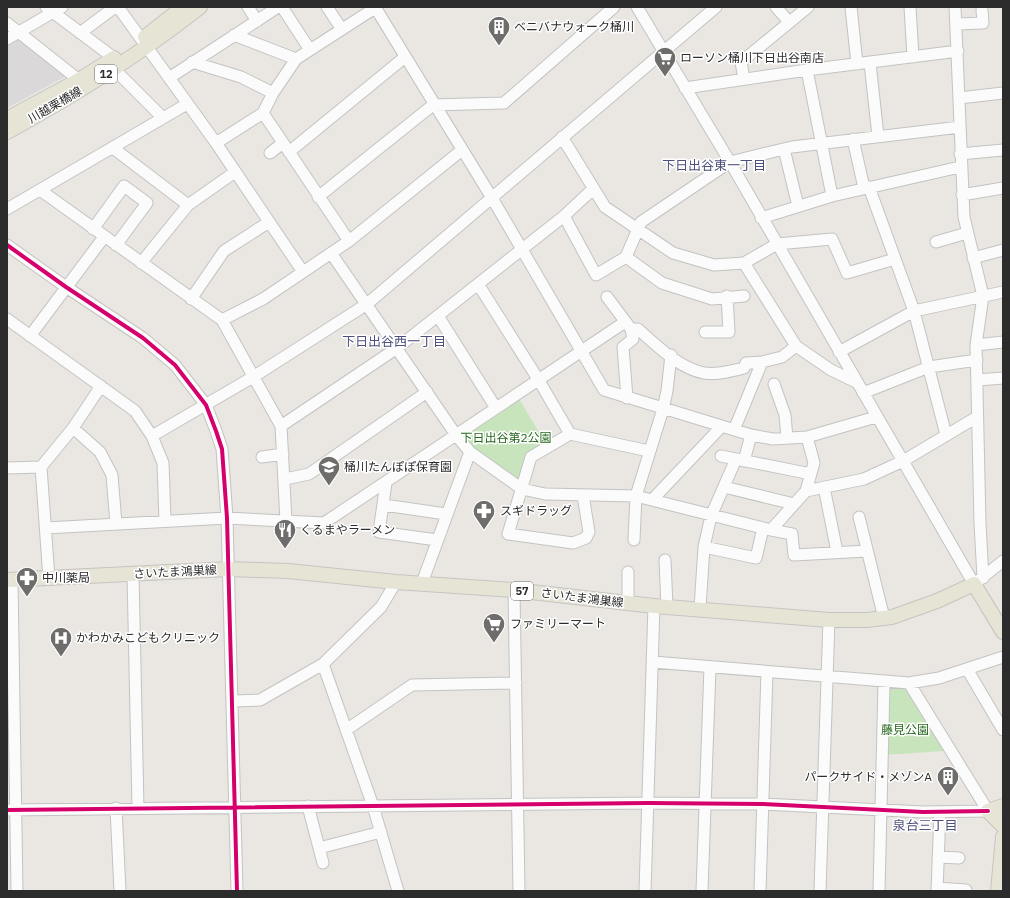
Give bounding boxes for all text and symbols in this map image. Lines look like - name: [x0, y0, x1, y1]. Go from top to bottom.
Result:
- building icon: ベニバナウォーク桶川: [486, 14, 512, 47]
- place label: ベニバナウォーク桶川: [514, 19, 634, 34]
- supermarket icon: ローソン桶川下日出谷南店: [652, 45, 678, 78]
- place label: ローソン桶川下日出谷南店: [680, 50, 824, 65]
- road number: 12: [95, 65, 117, 83]
- street label: 川越栗橋線: [25, 83, 84, 126]
- district label: 下日出谷東一丁目: [662, 157, 766, 174]
- district label: 下日出谷西一丁目: [342, 333, 446, 350]
- park label: 下日出谷第2公園: [460, 430, 552, 445]
- school or university icon: 桶川たんぽぽ保育園: [316, 454, 342, 487]
- place label: 桶川たんぽぽ保育園: [344, 459, 452, 474]
- pharmacy icon: スギドラッグ: [471, 498, 497, 531]
- place label: スギドラッグ: [500, 503, 572, 518]
- restaurant icon: くるまやラーメン: [272, 517, 298, 550]
- place label: くるまやラーメン: [300, 522, 395, 537]
- street label: さいたま鴻巣線: [133, 562, 217, 581]
- pharmacy icon: 中川薬局: [14, 565, 40, 598]
- place label: 中川薬局: [42, 570, 90, 585]
- road number: 57: [511, 582, 533, 600]
- street label: さいたま鴻巣線: [540, 585, 624, 610]
- supermarket icon: ファミリーマート: [481, 611, 507, 644]
- place label: ファミリーマート: [510, 616, 606, 631]
- hospital icon: かわかみこどもクリニック: [48, 625, 74, 658]
- place label: かわかみこどもクリニック: [76, 630, 220, 645]
- park label: 藤見公園: [881, 722, 929, 737]
- building icon: パークサイド・メゾンA: [935, 764, 961, 797]
- place label: パークサイド・メゾンA: [804, 769, 932, 784]
- district label: 泉台三丁目: [892, 817, 958, 834]

